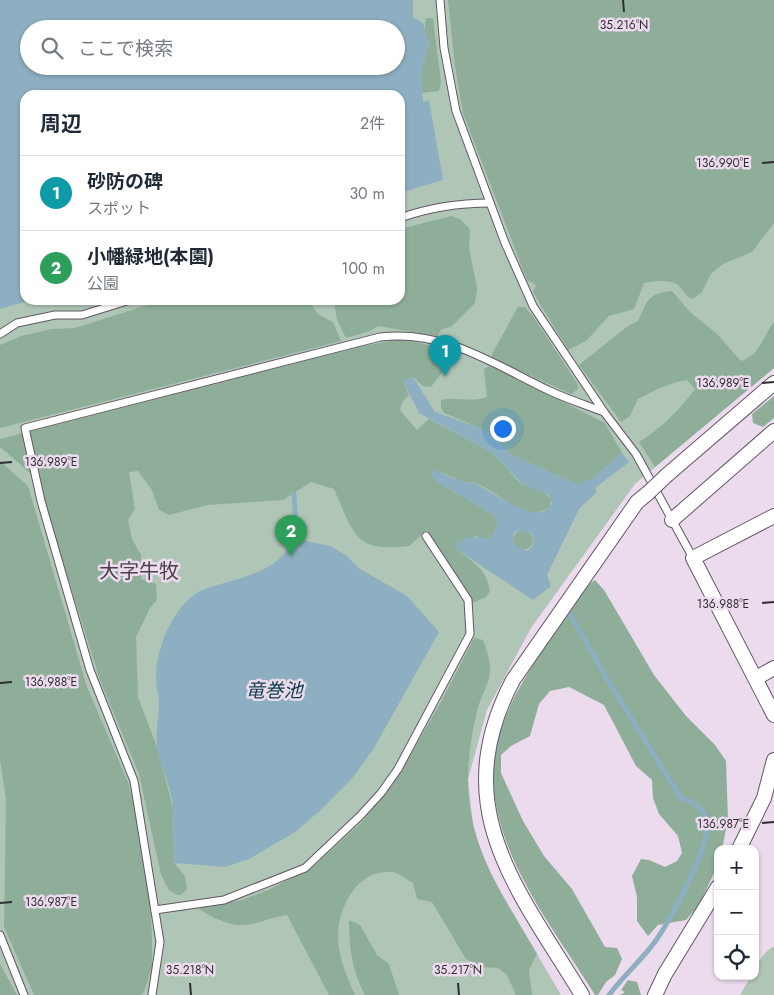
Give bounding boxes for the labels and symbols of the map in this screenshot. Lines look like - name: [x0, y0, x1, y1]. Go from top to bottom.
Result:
- text: 35.216°N: [600, 16, 648, 34]
- text: 136.990°E: [696, 154, 750, 172]
- pin: 1: [429, 335, 461, 376]
- text: 136.989°E: [697, 374, 749, 392]
- your location: [490, 416, 516, 442]
- text: 136.989°E: [25, 453, 77, 471]
- pin: 2: [275, 515, 307, 556]
- district label: 大字牛牧: [99, 557, 179, 586]
- text: 136.988°E: [697, 595, 749, 613]
- text: 136.988°E: [25, 673, 77, 691]
- water label: 竜巻池: [245, 677, 304, 704]
- text: 136.987°E: [697, 815, 749, 833]
- text: 136.987°E: [25, 893, 77, 911]
- text: 35.218°N: [166, 961, 214, 979]
- text: 35.217°N: [434, 961, 482, 979]

